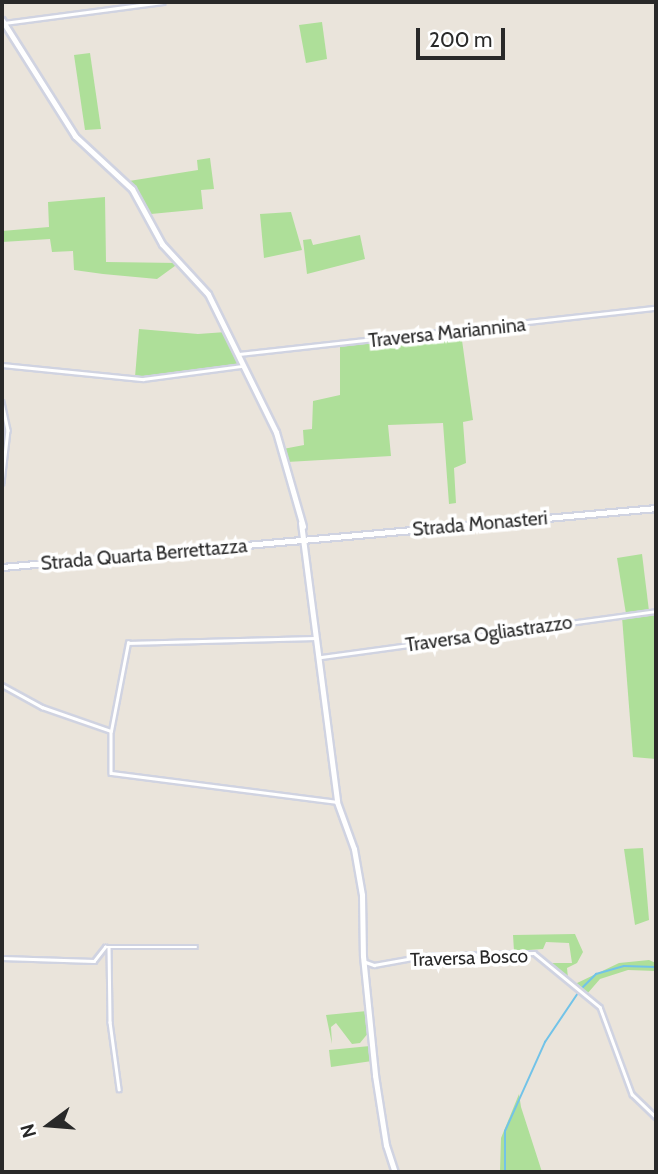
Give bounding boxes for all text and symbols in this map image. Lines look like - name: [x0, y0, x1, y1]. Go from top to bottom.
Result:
- scale bar: [420, 14, 509, 58]
- text: 200 m: [429, 27, 492, 52]
- street label: Traversa Mariannina: [367, 313, 527, 353]
- street label: Strada Monasteri: [412, 507, 548, 541]
- street label: Strada Quarta Berrettazza: [40, 535, 248, 575]
- street label: Traversa Ogliastrazzo: [404, 611, 574, 657]
- street label: Traversa Bosco: [410, 945, 528, 971]
- north arrow: [14, 1090, 84, 1160]
- text: N: [15, 1121, 41, 1141]

